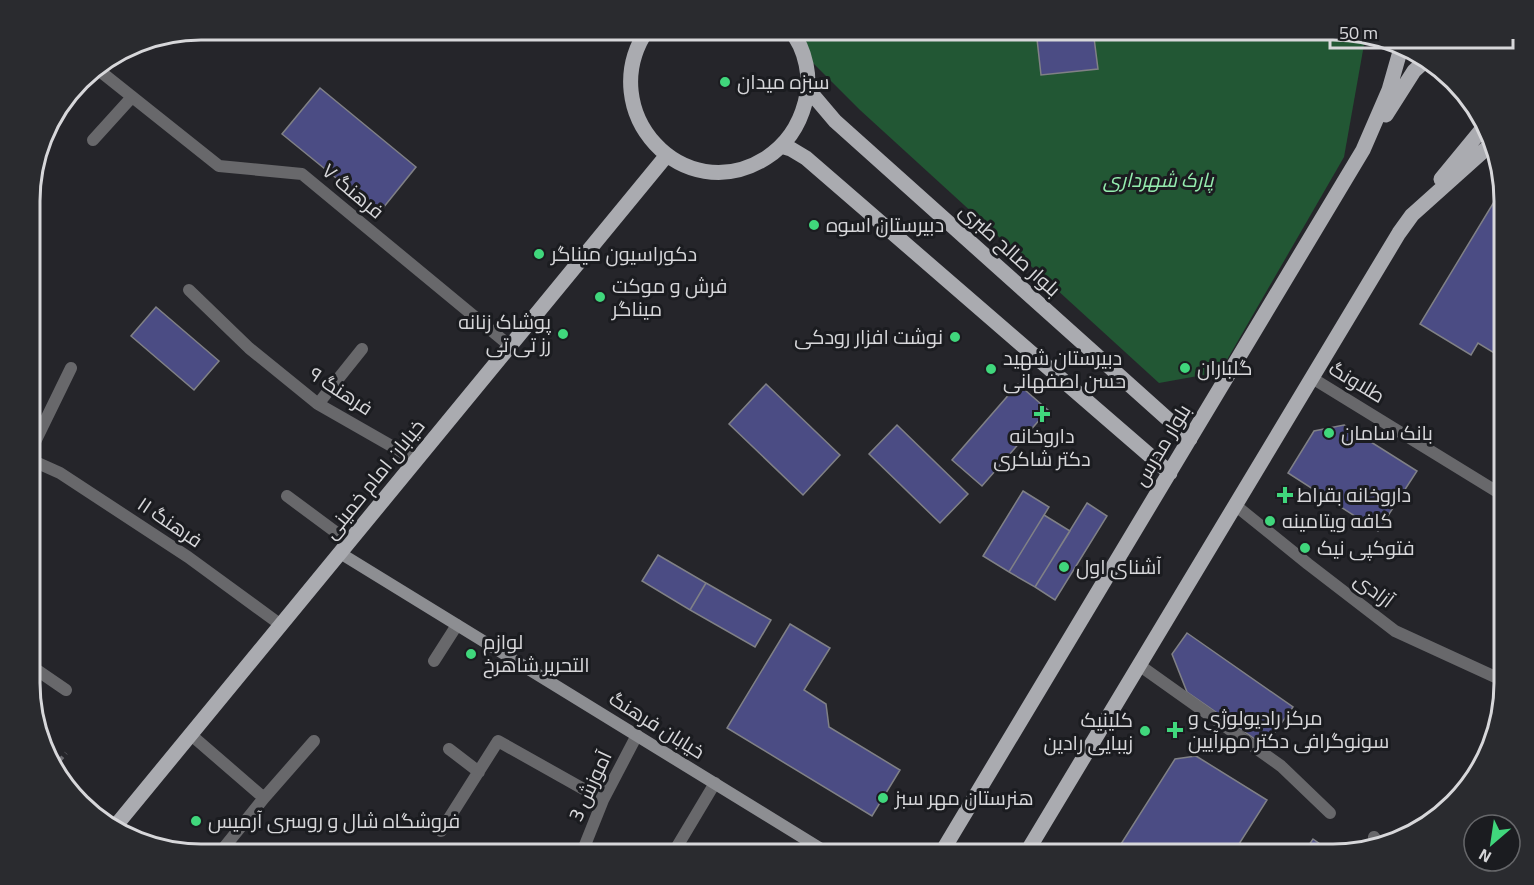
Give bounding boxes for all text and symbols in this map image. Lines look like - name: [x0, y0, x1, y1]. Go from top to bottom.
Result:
- scale bar: [1330, 12, 1513, 50]
- text: 50 m: [1339, 16, 1378, 49]
- place label: سبزه میدان: [737, 63, 830, 100]
- marker: سبزه میدان: [718, 75, 732, 89]
- street label: فرهنگ ۷: [313, 153, 393, 228]
- park label: پارک شهرداری: [1103, 161, 1215, 198]
- street label: بلوار صالح طبری: [951, 193, 1070, 306]
- place label: دبیرستان اسوه: [826, 206, 944, 243]
- marker: دبیرستان اسوه: [807, 218, 821, 232]
- place label: دکوراسیون میناگر: [550, 235, 697, 272]
- marker: دکوراسیون میناگر: [532, 247, 546, 261]
- place label: فرش و موکت میناگر: [611, 267, 727, 327]
- marker: فرش و موکت میناگر: [593, 290, 607, 304]
- place label: پوشاک زنانه رز تی تی: [458, 303, 552, 363]
- place label: نوشت افزار رودکی: [794, 318, 943, 355]
- marker: پوشاک زنانه رز تی تی: [556, 327, 570, 341]
- marker: نوشت افزار رودکی: [948, 330, 962, 344]
- place label: دبیرستان شهید حسن اصفهانی: [1003, 339, 1126, 399]
- place label: گلباران: [1197, 349, 1252, 386]
- street label: طلاونگ: [1322, 350, 1393, 413]
- street label: فرهنگ ۹: [301, 356, 381, 425]
- marker: گلباران: [1178, 361, 1192, 375]
- marker: دبیرستان شهید حسن اصفهانی: [984, 362, 998, 376]
- street label: بلوار مدرس: [1122, 396, 1201, 493]
- marker: داروخانه دکتر شاکری: [1035, 407, 1049, 421]
- street label: خیابان امام خمینی: [313, 410, 434, 547]
- place label: بانک سامان: [1341, 414, 1433, 451]
- place label: داروخانه دکتر شاکری: [993, 417, 1091, 477]
- marker: بانک سامان: [1322, 426, 1336, 440]
- place label: داروخانه بقراط: [1297, 476, 1411, 513]
- street label: فرهنگ ۱۱: [130, 486, 211, 557]
- marker: داروخانه بقراط: [1278, 488, 1292, 502]
- place label: کافه ویتامینه: [1282, 502, 1393, 539]
- marker: کافه ویتامینه: [1263, 514, 1277, 528]
- place label: فتوکپی نیک: [1317, 529, 1415, 566]
- marker: فتوکپی نیک: [1298, 541, 1312, 555]
- place label: آشنای اول: [1076, 548, 1162, 585]
- marker: آشنای اول: [1057, 560, 1071, 574]
- street label: آزادی: [1346, 562, 1403, 618]
- place label: لوازم التحریر شاهرخ: [483, 623, 590, 683]
- marker: لوازم التحریر شاهرخ: [464, 647, 478, 661]
- street label: خیابان فرهنگ: [602, 680, 713, 769]
- place label: مرکز رادیولوژی و سونوگرافی دکتر مهرآیین: [1188, 699, 1389, 759]
- place label: کلینیک زیبایی رادین: [1044, 701, 1133, 761]
- marker: مرکز رادیولوژی و سونوگرافی دکتر مهرآیین: [1166, 721, 1184, 739]
- marker: کلینیک زیبایی رادین: [1138, 724, 1152, 738]
- street label: آموزش 3: [557, 743, 622, 828]
- place label: هنرستان مهر سبز: [894, 779, 1034, 816]
- marker: هنرستان مهر سبز: [876, 791, 890, 805]
- place label: فروشگاه شال و روسری آرمیس: [208, 802, 460, 839]
- north arrow: [1462, 813, 1522, 873]
- marker: فروشگاه شال و روسری آرمیس: [189, 814, 203, 828]
- text: N: [1473, 840, 1497, 872]

